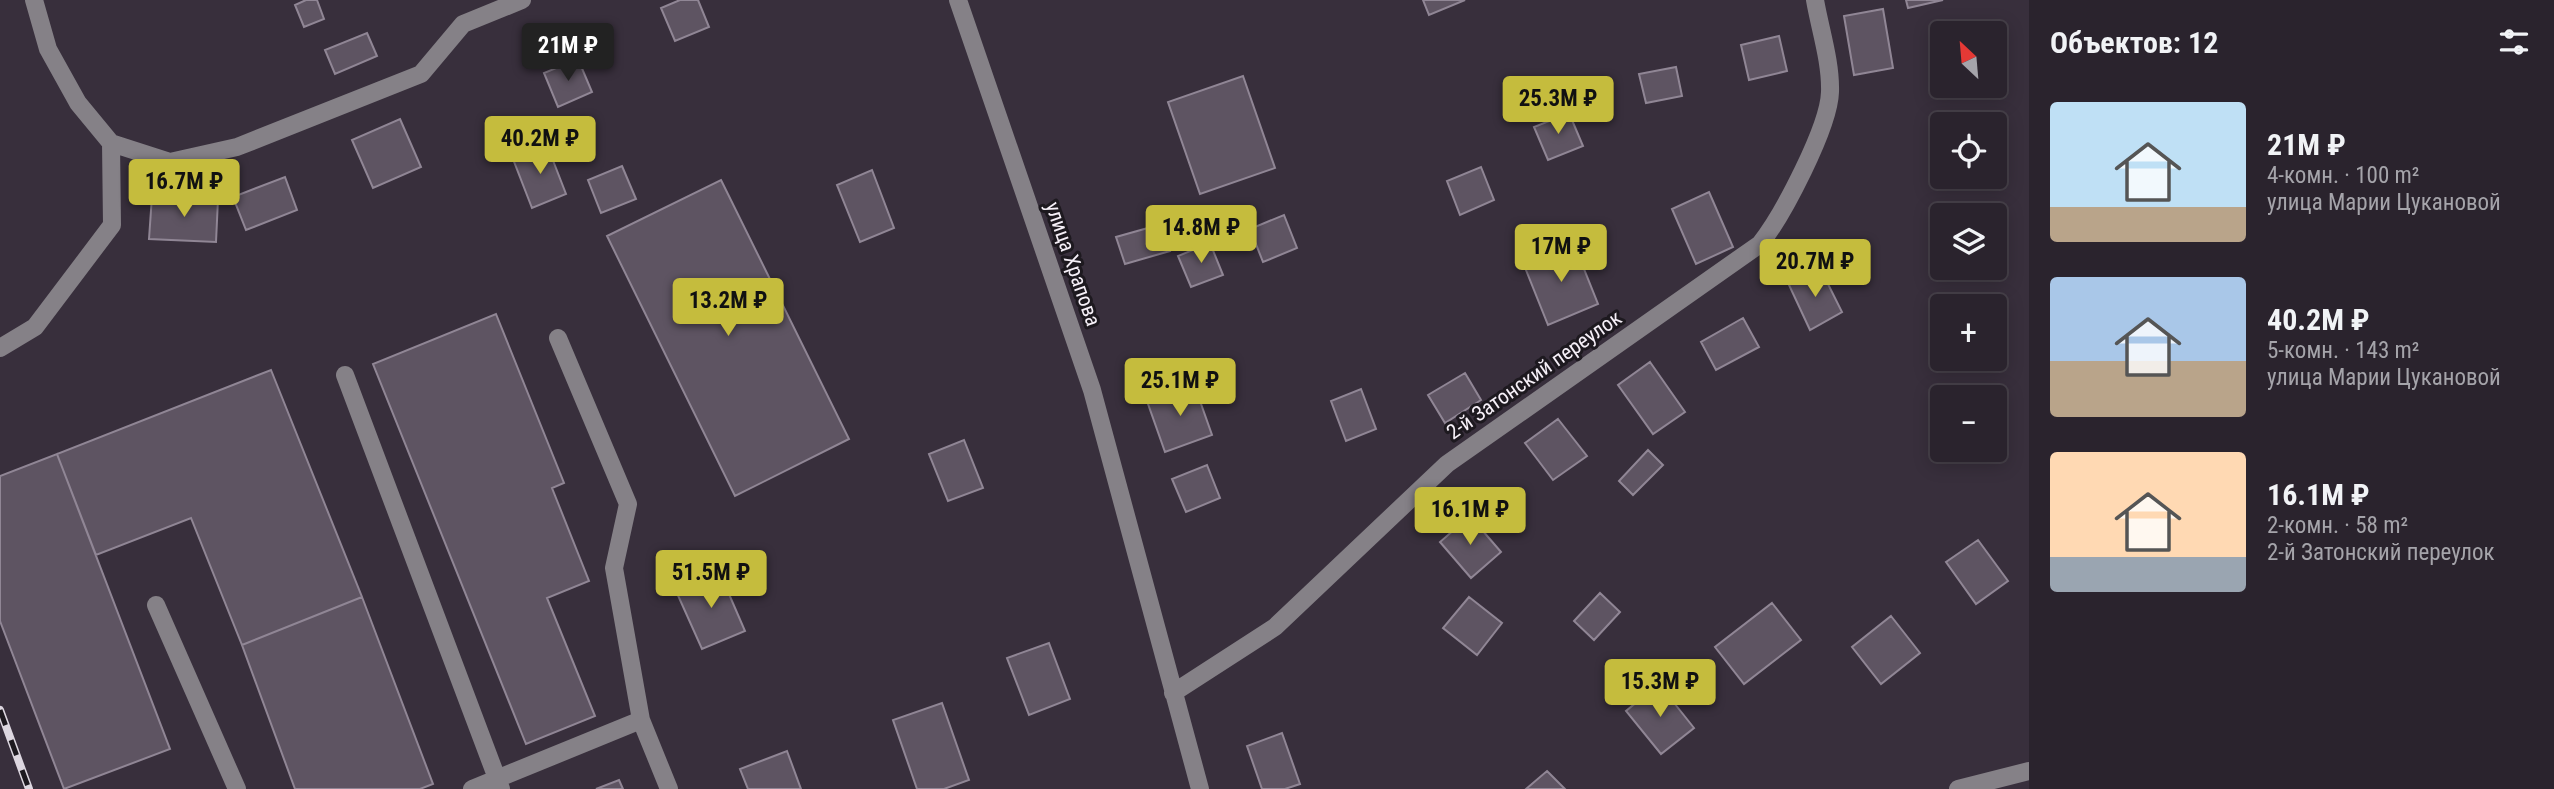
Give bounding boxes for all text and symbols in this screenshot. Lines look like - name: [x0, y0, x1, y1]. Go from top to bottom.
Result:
- north arrow: [1930, 21, 2007, 98]
- map controls: [1930, 21, 2007, 462]
- icon: filters: [2495, 23, 2533, 61]
- pin: 21M ₽: [519, 24, 617, 83]
- text: Объектов: 12: [2050, 25, 2218, 60]
- text: 21M ₽: [538, 32, 598, 59]
- pin: 25.3M ₽: [1493, 76, 1623, 136]
- text: 25.3M ₽: [1519, 85, 1597, 112]
- button: locate: [1930, 112, 2007, 189]
- pin: 40.2M ₽: [475, 116, 605, 176]
- text: 40.2M ₽: [501, 125, 579, 152]
- text: 21M ₽: [2267, 127, 2346, 162]
- icon: home: [2106, 130, 2190, 214]
- pin: 16.7M ₽: [119, 160, 249, 219]
- text: 4-комн. · 100 m²: [2267, 162, 2419, 189]
- text: 16.7M ₽: [145, 168, 223, 195]
- text: улица Марии Цукановой: [2267, 189, 2501, 216]
- street label: улица Храпова: [1041, 199, 1105, 329]
- button: layers: [1930, 203, 2007, 280]
- pin: 14.8M ₽: [1136, 205, 1266, 265]
- text: 14.8M ₽: [1162, 214, 1240, 241]
- pin: 17M ₽: [1512, 224, 1610, 284]
- text: 17M ₽: [1531, 233, 1591, 260]
- pin: 20.7M ₽: [1750, 240, 1880, 299]
- text: 20.7M ₽: [1776, 248, 1854, 275]
- pin: 13.2M ₽: [663, 278, 793, 338]
- text: 13.2M ₽: [689, 287, 767, 314]
- button: +: [1930, 294, 2007, 371]
- text: 40.2M ₽: [2267, 302, 2370, 337]
- icon: home: [2106, 305, 2190, 389]
- street label: 2-й Затонский переулок: [1442, 306, 1626, 444]
- text: 5-комн. · 143 m²: [2267, 337, 2419, 364]
- pin: 25.1M ₽: [1115, 358, 1245, 418]
- text: улица Марии Цукановой: [2267, 364, 2501, 391]
- text: 25.1M ₽: [1141, 367, 1219, 394]
- button: −: [1930, 385, 2007, 462]
- text: 16.1M ₽: [2267, 477, 2370, 512]
- icon: home: [2106, 480, 2190, 564]
- pin: 16.1M ₽: [1405, 488, 1535, 547]
- text: 16.1M ₽: [1431, 496, 1509, 523]
- text: 2-комн. · 58 m²: [2267, 512, 2408, 539]
- text: 2-й Затонский переулок: [2267, 539, 2495, 566]
- pin: 51.5M ₽: [646, 550, 776, 610]
- text: 51.5M ₽: [672, 559, 750, 586]
- pin: 15.3M ₽: [1595, 660, 1725, 719]
- text: 15.3M ₽: [1621, 668, 1699, 695]

